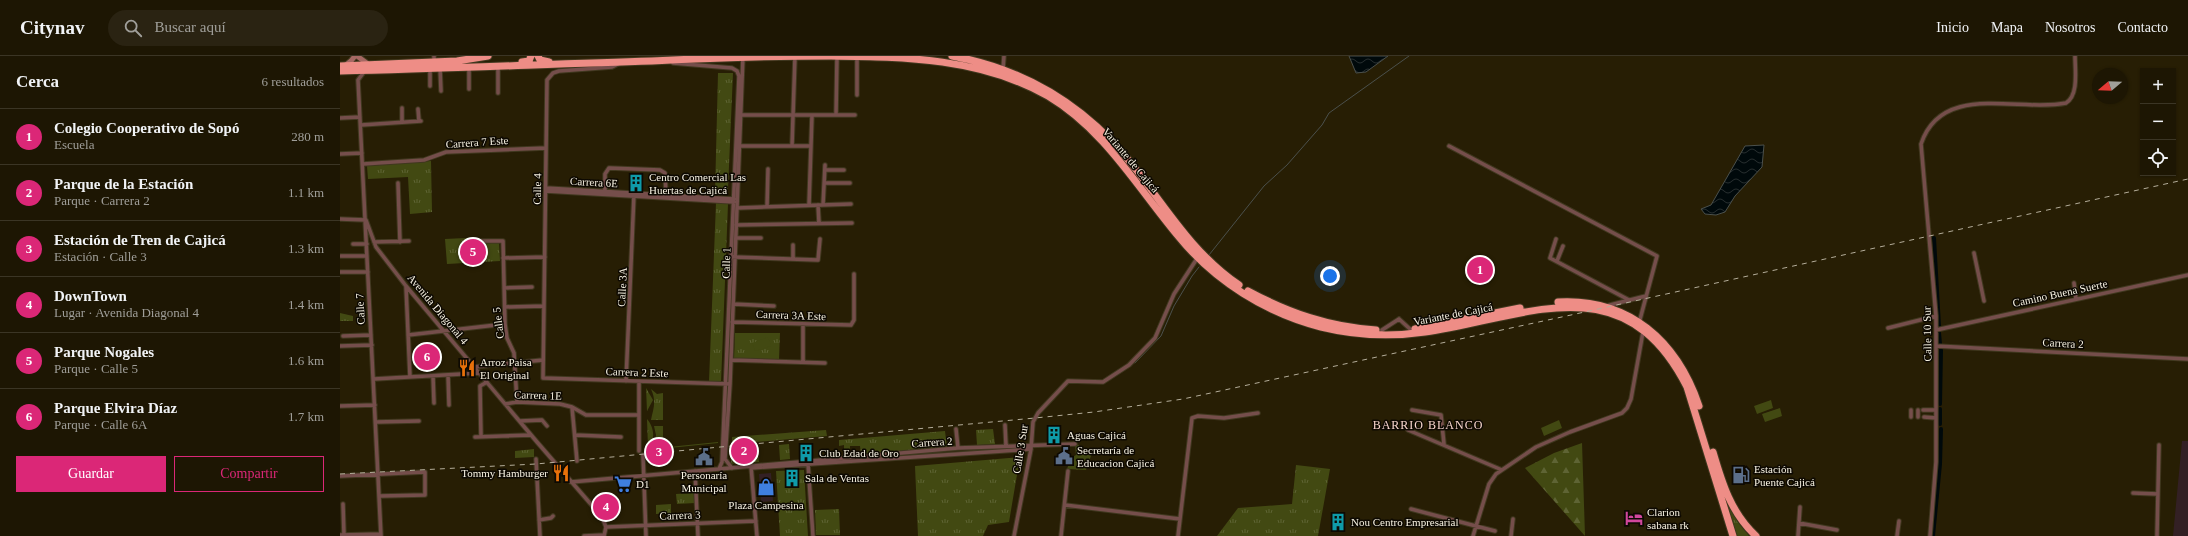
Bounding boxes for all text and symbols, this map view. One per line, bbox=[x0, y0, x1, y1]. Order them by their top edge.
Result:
search box bbox=[108, 10, 388, 46]
text: Citynav bbox=[20, 17, 84, 38]
icon: search bbox=[122, 17, 144, 39]
text: Buscar aquí bbox=[154, 19, 226, 35]
text: Inicio bbox=[1936, 20, 1969, 35]
text: Mapa bbox=[1991, 20, 2023, 35]
text: Nosotros bbox=[2045, 20, 2095, 35]
text: Contacto bbox=[2117, 20, 2168, 35]
north arrow bbox=[2092, 68, 2128, 104]
map controls bbox=[2140, 68, 2176, 176]
button: + bbox=[2140, 68, 2176, 104]
text: Cerca bbox=[16, 72, 59, 91]
text: 6 resultados bbox=[262, 74, 324, 89]
button: − bbox=[2140, 104, 2176, 140]
text: Colegio Cooperativo de Sopó bbox=[54, 120, 239, 136]
street label: Variante de Cajicá bbox=[1100, 125, 1162, 195]
text: 1 bbox=[26, 129, 32, 144]
text: 280 m bbox=[291, 129, 324, 144]
street label: Carrera 7 Este bbox=[445, 134, 509, 150]
text: Escuela bbox=[54, 137, 94, 152]
button: locate bbox=[2140, 140, 2176, 176]
place label: Centro Comercial Las Huertas de Cajicá bbox=[649, 171, 746, 196]
street label: Calle 4 bbox=[531, 173, 543, 205]
building icon: Centro Comercial Las Huertas de Cajicá bbox=[626, 173, 646, 193]
street label: Carrera 6E bbox=[570, 175, 619, 189]
text: Parque de la Estación bbox=[54, 176, 193, 192]
text: 2 bbox=[26, 185, 32, 200]
text: 1.1 km bbox=[288, 185, 324, 200]
text: Parque · Carrera 2 bbox=[54, 193, 150, 208]
text: Estación de Tren de Cajicá bbox=[54, 232, 226, 248]
pin: 5 bbox=[460, 237, 486, 267]
text: 3 bbox=[26, 241, 32, 256]
text: 1.3 km bbox=[288, 241, 324, 256]
street label: Calle 1 bbox=[719, 247, 733, 279]
text: Estación · Calle 3 bbox=[54, 249, 147, 264]
pin: 1 bbox=[1467, 255, 1493, 285]
your location bbox=[1320, 266, 1340, 286]
street label: Calle 3A bbox=[615, 267, 629, 307]
street label: Avenida Diagonal 4 bbox=[405, 272, 471, 347]
street label: Camino Buena Suerte bbox=[2012, 277, 2109, 309]
text: DownTown bbox=[54, 288, 127, 304]
street label: Calle 7 bbox=[353, 292, 367, 325]
text: 4 bbox=[26, 297, 32, 312]
text: 1.4 km bbox=[288, 297, 324, 312]
street label: Variante de Cajicá bbox=[1412, 300, 1494, 328]
text: Lugar · Avenida Diagonal 4 bbox=[54, 305, 199, 320]
street label: Calle 5 bbox=[490, 306, 506, 339]
street label: Calle 10 Sur bbox=[1921, 306, 1933, 362]
street label: Carrera 3A Este bbox=[756, 308, 826, 322]
street label: Carrera 2 bbox=[2042, 336, 2084, 350]
pin: 6 bbox=[414, 342, 440, 372]
text: Parque Nogales bbox=[54, 344, 154, 360]
text: 5 bbox=[26, 353, 32, 368]
text: 1.6 km bbox=[288, 353, 324, 368]
place label: Arroz Paisa El Original bbox=[480, 356, 532, 381]
restaurant icon: Arroz Paisa El Original bbox=[457, 358, 477, 378]
text: Parque · Calle 5 bbox=[54, 361, 138, 376]
street label: Carrera 2 Este bbox=[605, 365, 669, 379]
street label: Carrera 1E bbox=[514, 388, 562, 402]
text: Parque Elvira Díaz bbox=[54, 400, 177, 416]
text: 6 bbox=[26, 409, 32, 424]
text: 1.7 km bbox=[288, 409, 324, 424]
text: Parque · Calle 6A bbox=[54, 417, 148, 432]
district label: BARRIO BLANCO bbox=[1373, 418, 1483, 432]
street label: Calle 3 Sur bbox=[1010, 423, 1030, 474]
building icon: Aguas Cajicá bbox=[1044, 425, 1064, 445]
place label: Aguas Cajicá bbox=[1067, 429, 1126, 441]
street label: Carrera 2 bbox=[911, 435, 953, 449]
pin: 2 bbox=[731, 436, 757, 466]
pin: 3 bbox=[646, 437, 672, 467]
building icon: Club Edad de Oro bbox=[796, 443, 816, 463]
place label: Secretaría de Educacion Cajicá bbox=[1077, 444, 1154, 469]
public building icon: Secretaría de Educacion Cajicá bbox=[1054, 446, 1074, 466]
public building icon: Personaría Municipal bbox=[694, 447, 714, 467]
place label: Club Edad de Oro bbox=[819, 447, 899, 459]
button: Guardar bbox=[16, 456, 166, 492]
button: Compartir bbox=[174, 456, 324, 492]
restaurant icon: Tommy Hamburger bbox=[551, 463, 571, 483]
place label: Estación Puente Cajicá bbox=[1754, 463, 1815, 488]
fuel station icon: Estación Puente Cajicá bbox=[1731, 465, 1751, 485]
place label: Tommy Hamburger bbox=[461, 467, 548, 479]
building icon: Sala de Ventas bbox=[782, 468, 802, 488]
place label: Personaría Municipal bbox=[681, 469, 727, 494]
place label: Sala de Ventas bbox=[805, 472, 869, 484]
supermarket icon: D1 bbox=[613, 474, 633, 494]
shop icon: Plaza Campesina bbox=[756, 477, 776, 497]
place label: D1 bbox=[636, 478, 649, 490]
pin: 4 bbox=[593, 492, 619, 522]
place label: Plaza Campesina bbox=[728, 499, 804, 511]
place label: Clarion sabana rk bbox=[1647, 506, 1689, 531]
street label: Carrera 3 bbox=[659, 508, 701, 522]
hotel icon: Clarion sabana rk bbox=[1624, 508, 1644, 528]
building icon: Nou Centro Empresarial bbox=[1328, 512, 1348, 532]
place label: Nou Centro Empresarial bbox=[1351, 516, 1459, 528]

